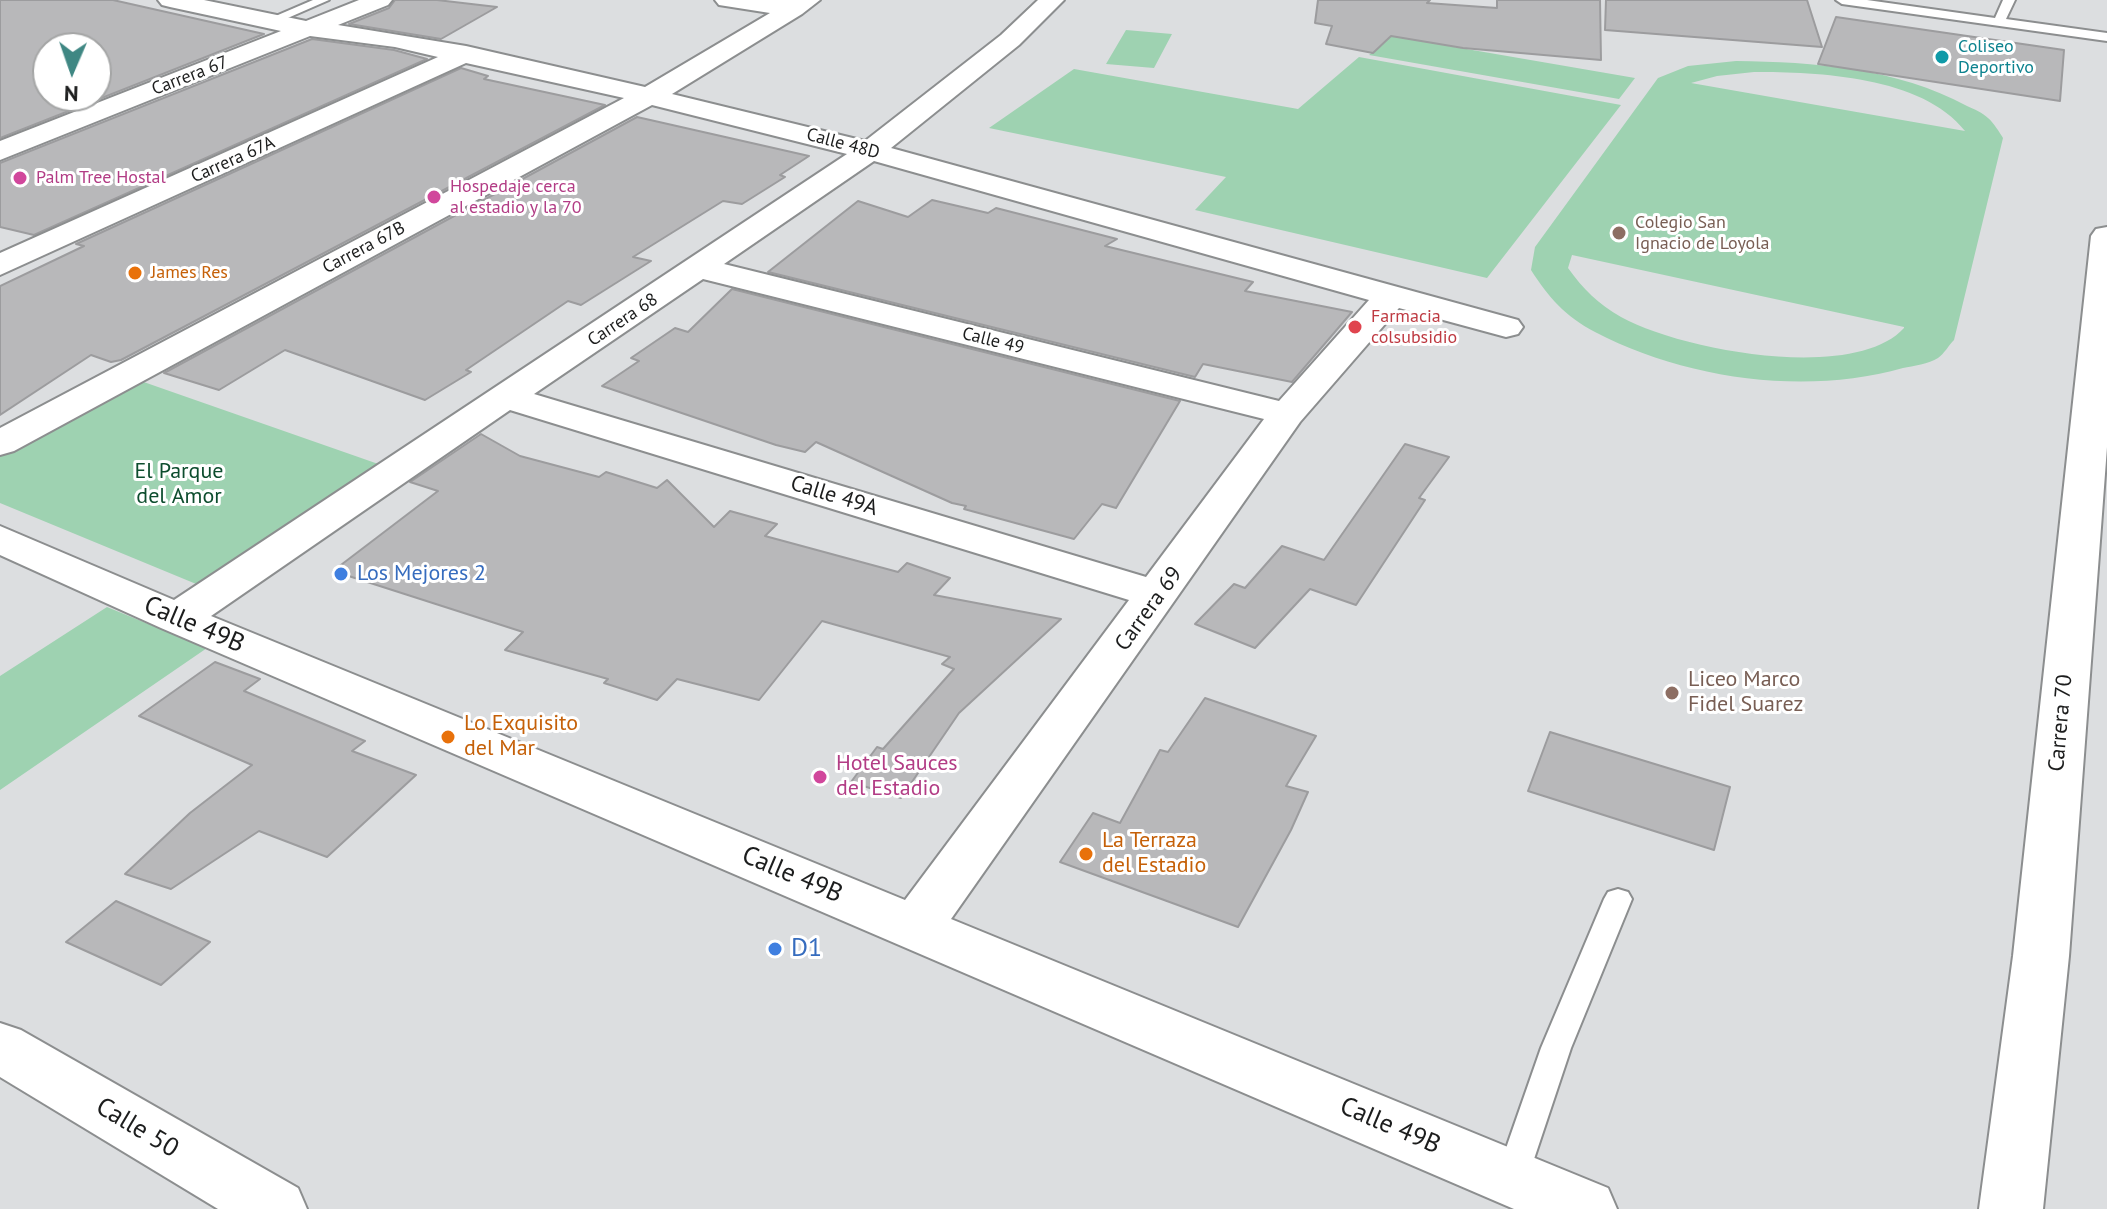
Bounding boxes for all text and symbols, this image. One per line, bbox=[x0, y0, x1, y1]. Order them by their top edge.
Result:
north arrow bbox=[32, 32, 112, 112]
place label: Coliseo Deportivo bbox=[1958, 36, 2034, 78]
marker: Coliseo Deportivo bbox=[1933, 48, 1951, 66]
street label: Carrera 67 bbox=[149, 52, 231, 100]
text: N bbox=[64, 80, 79, 108]
street label: Calle 48D bbox=[804, 124, 882, 164]
street label: Carrera 67A bbox=[188, 132, 278, 188]
place label: Palm Tree Hostal bbox=[36, 167, 166, 189]
marker: Palm Tree Hostal bbox=[11, 169, 29, 187]
place label: Hospedaje cerca al estadio y la 70 bbox=[450, 176, 582, 218]
marker: Hospedaje cerca al estadio y la 70 bbox=[425, 188, 443, 206]
place label: Colegio San Ignacio de Loyola bbox=[1635, 212, 1769, 254]
street label: Carrera 67B bbox=[319, 217, 409, 279]
marker: Colegio San Ignacio de Loyola bbox=[1610, 224, 1628, 242]
place label: James Res bbox=[151, 262, 228, 284]
marker: James Res bbox=[126, 264, 144, 282]
street label: Carrera 68 bbox=[584, 289, 662, 351]
place label: Farmacia colsubsidio bbox=[1371, 306, 1457, 348]
marker: Farmacia colsubsidio bbox=[1346, 318, 1364, 336]
street label: Calle 49 bbox=[960, 323, 1026, 359]
park label: El Parque del Amor bbox=[135, 459, 223, 510]
street label: Calle 49A bbox=[787, 470, 881, 522]
place label: Los Mejores 2 bbox=[357, 561, 486, 587]
street label: Carrera 69 bbox=[1110, 562, 1188, 656]
marker: Los Mejores 2 bbox=[332, 565, 350, 583]
street label: Calle 49B bbox=[139, 590, 249, 660]
place label: Liceo Marco Fidel Suarez bbox=[1688, 667, 1803, 718]
street label: Carrera 70 bbox=[2044, 673, 2078, 773]
marker: Liceo Marco Fidel Suarez bbox=[1663, 684, 1681, 702]
place label: Lo Exquisito del Mar bbox=[464, 711, 578, 762]
marker: Lo Exquisito del Mar bbox=[439, 728, 457, 746]
place label: Hotel Sauces del Estadio bbox=[836, 751, 958, 802]
marker: Hotel Sauces del Estadio bbox=[811, 768, 829, 786]
place label: La Terraza del Estadio bbox=[1102, 828, 1206, 880]
street label: Calle 49B bbox=[737, 840, 847, 910]
marker: La Terraza del Estadio bbox=[1077, 845, 1095, 863]
place label: D1 bbox=[791, 933, 822, 965]
marker: D1 bbox=[766, 940, 784, 958]
street label: Calle 50 bbox=[90, 1091, 184, 1165]
street label: Calle 49B bbox=[1335, 1091, 1445, 1161]

